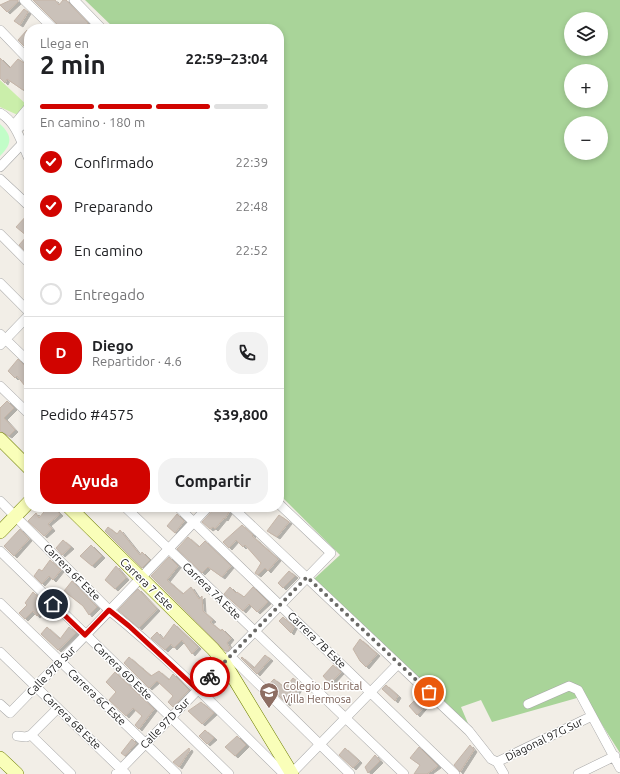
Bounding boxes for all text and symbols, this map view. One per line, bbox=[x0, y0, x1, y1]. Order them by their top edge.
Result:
map controls bbox=[564, 12, 608, 160]
button: layers bbox=[564, 12, 608, 56]
text: Llega en bbox=[40, 36, 89, 50]
text: 2 min bbox=[40, 50, 106, 79]
text: 22:59–23:04 bbox=[185, 50, 268, 67]
button: + bbox=[564, 64, 608, 108]
text: En camino · 180 m bbox=[40, 115, 145, 129]
button: − bbox=[564, 116, 608, 160]
icon: check bbox=[40, 151, 62, 173]
text: Confirmado bbox=[74, 154, 154, 171]
text: 22:39 bbox=[235, 155, 268, 169]
icon: check bbox=[40, 195, 62, 217]
text: Preparando bbox=[74, 198, 153, 215]
text: 22:48 bbox=[235, 199, 268, 213]
icon: check bbox=[40, 239, 62, 261]
text: En camino bbox=[74, 242, 143, 259]
text: 22:52 bbox=[235, 243, 268, 257]
text: Entregado bbox=[74, 286, 145, 303]
button: phone bbox=[226, 332, 268, 374]
text: Diego bbox=[92, 337, 134, 354]
text: D bbox=[56, 344, 66, 361]
text: Repartidor · 4.6 bbox=[92, 354, 182, 368]
text: Pedido #4575 bbox=[40, 406, 134, 423]
text: $39,800 bbox=[214, 406, 268, 423]
button: Ayuda bbox=[40, 458, 150, 504]
button: Compartir bbox=[158, 458, 268, 504]
street label: Carrera 6F Este bbox=[41, 541, 103, 603]
street label: Carrera 7 Este bbox=[118, 556, 176, 612]
street label: Carrera 7A Este bbox=[180, 560, 244, 622]
pin bbox=[36, 587, 70, 621]
icon: home bbox=[42, 593, 64, 615]
street label: Carrera 7B Este bbox=[285, 609, 349, 671]
street label: Carrera 6D Este bbox=[91, 640, 155, 702]
street label: Calle 97B Sur bbox=[24, 643, 78, 699]
courier bbox=[190, 657, 230, 697]
street label: Carrera 6C Este bbox=[66, 666, 128, 728]
icon: bike bbox=[199, 666, 221, 688]
pin bbox=[412, 675, 446, 709]
place label: Colegio Distrital Villa Hermosa bbox=[283, 680, 362, 705]
school or university icon: Colegio Distrital Villa Hermosa bbox=[258, 681, 280, 709]
icon: bag bbox=[418, 681, 440, 703]
street label: Carrera 6B Este bbox=[40, 690, 104, 752]
street label: Calle 97D Sur bbox=[138, 695, 193, 751]
street label: Diagonal 97G Sur bbox=[503, 715, 585, 763]

